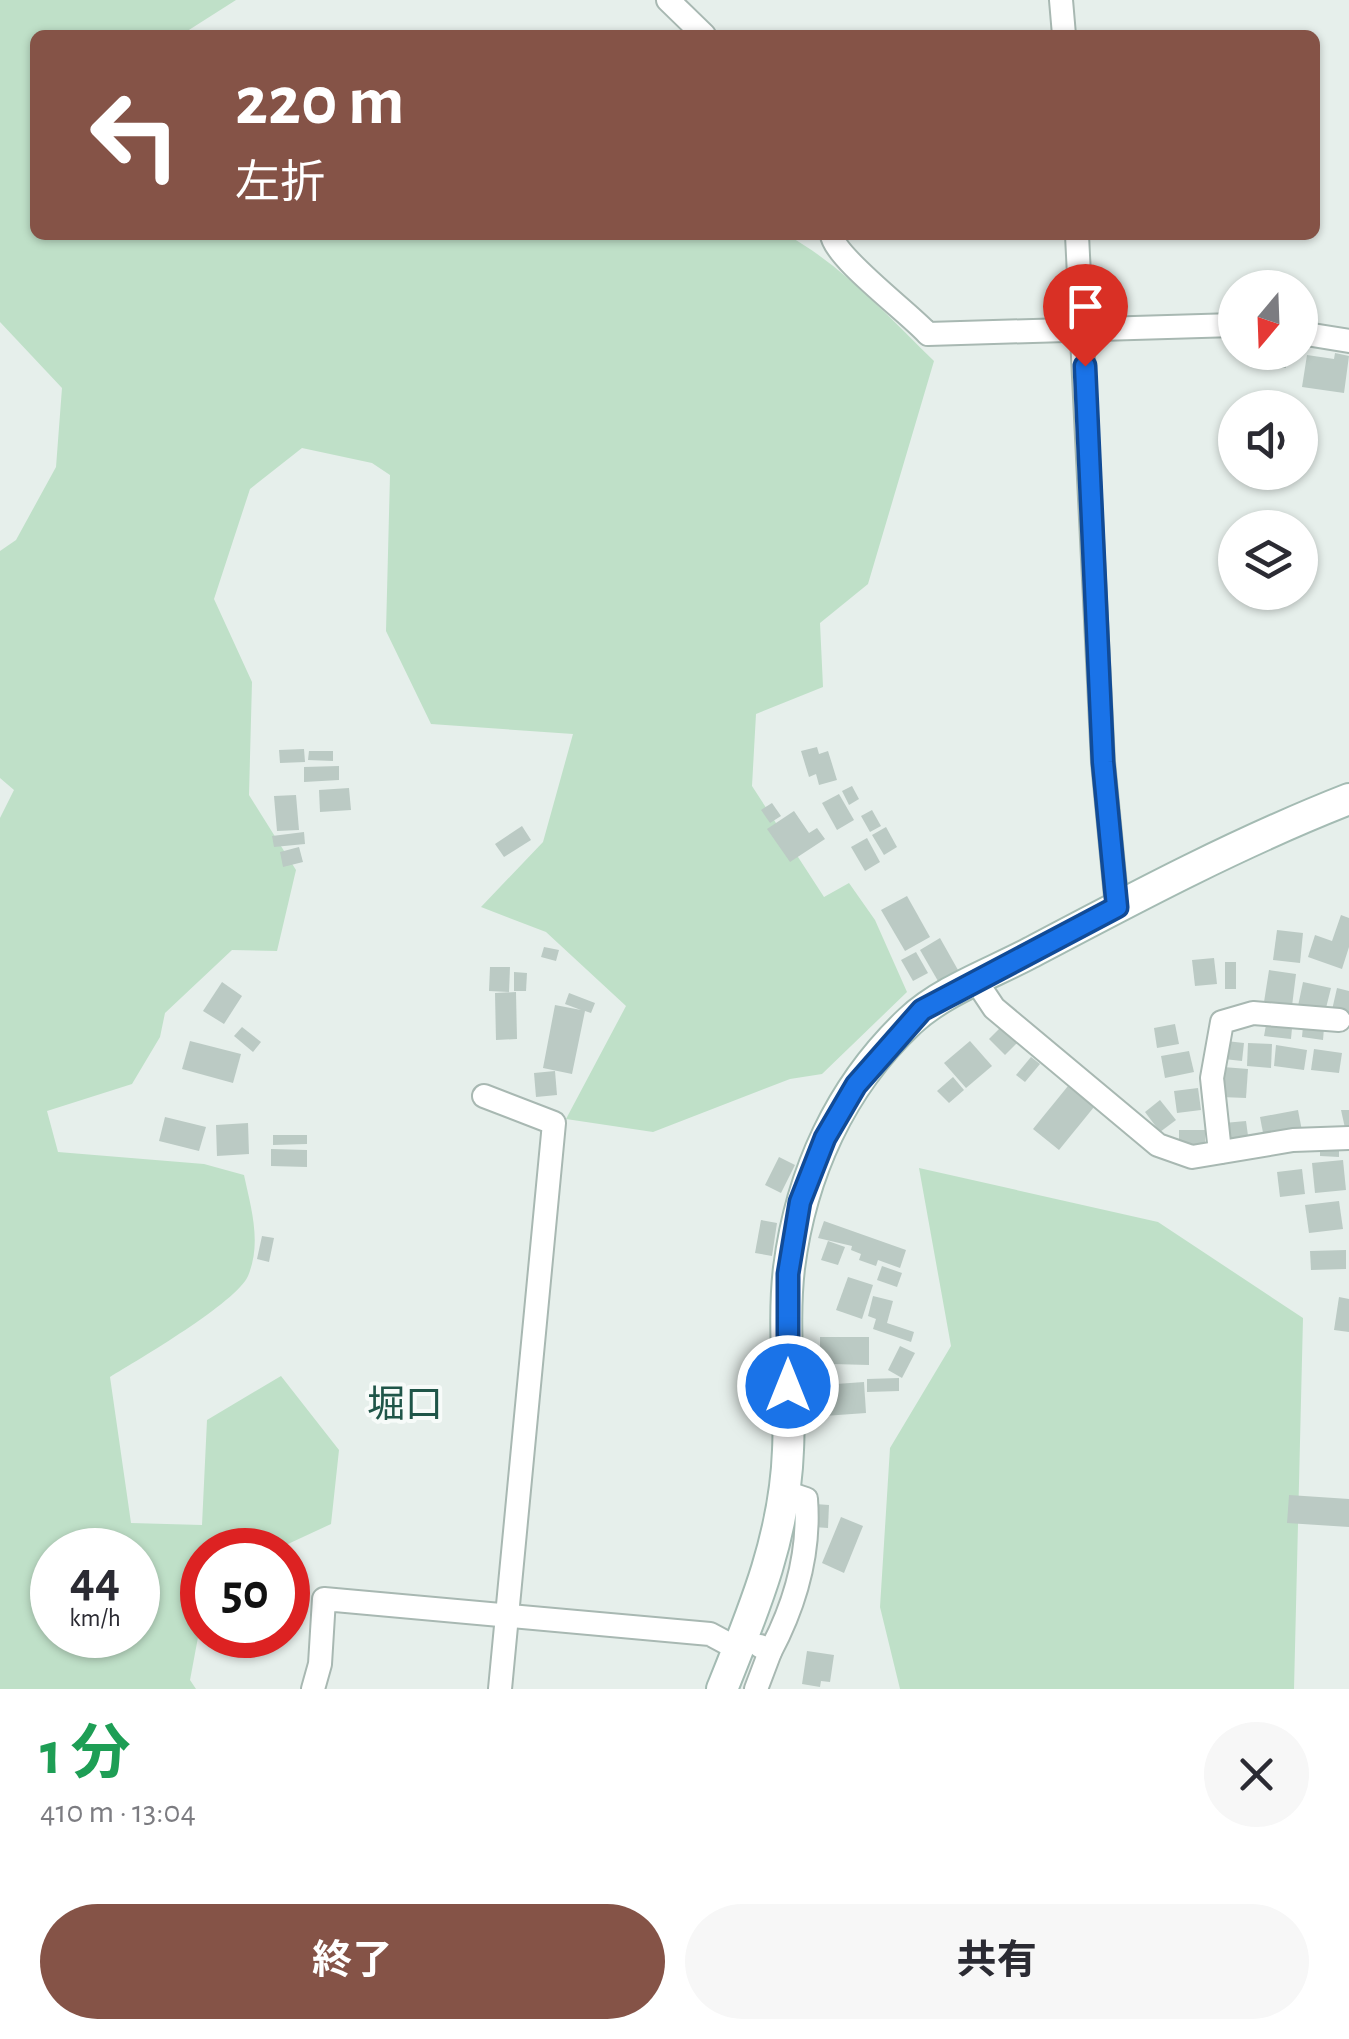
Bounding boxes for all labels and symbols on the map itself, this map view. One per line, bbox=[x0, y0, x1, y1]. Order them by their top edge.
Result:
pin bbox=[1043, 264, 1128, 367]
north arrow bbox=[1218, 270, 1318, 370]
position arrow bbox=[736, 1334, 840, 1438]
district label: 堀口 bbox=[367, 1385, 443, 1425]
speed limit sign: 50 bbox=[180, 1528, 310, 1658]

